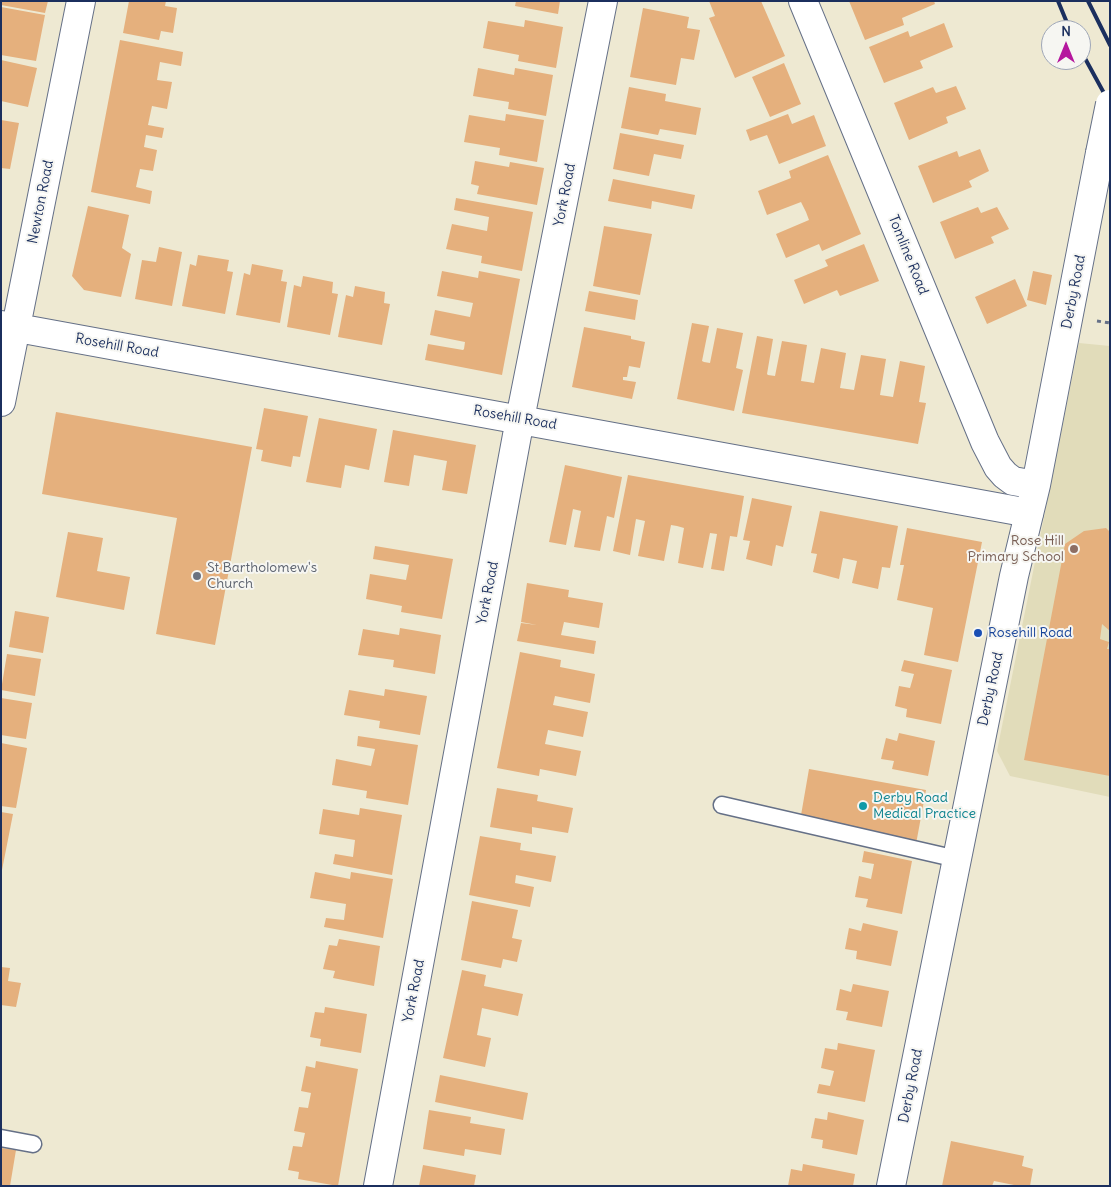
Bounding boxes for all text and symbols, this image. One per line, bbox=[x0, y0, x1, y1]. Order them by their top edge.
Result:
north arrow bbox=[1041, 20, 1091, 70]
text: N bbox=[1061, 22, 1071, 40]
street label: Newton Road bbox=[25, 159, 57, 245]
street label: York Road bbox=[551, 162, 579, 228]
street label: Tomline Road bbox=[884, 213, 932, 297]
street label: Derby Road bbox=[1059, 254, 1089, 330]
street label: Rosehill Road bbox=[74, 330, 160, 362]
street label: Rosehill Road bbox=[472, 402, 558, 434]
place label: Rose Hill Primary School bbox=[968, 533, 1064, 566]
marker: Rose Hill Primary School bbox=[1068, 543, 1080, 555]
place label: St Bartholomew's Church bbox=[207, 560, 317, 592]
street label: York Road bbox=[474, 560, 502, 626]
marker: St Bartholomew's Church bbox=[191, 570, 203, 582]
place label: Rosehill Road bbox=[988, 625, 1072, 641]
marker: Rosehill Road bbox=[972, 627, 984, 639]
street label: Derby Road bbox=[975, 651, 1007, 727]
place label: Derby Road Medical Practice bbox=[873, 790, 976, 822]
marker: Derby Road Medical Practice bbox=[857, 800, 869, 812]
street label: York Road bbox=[400, 958, 428, 1024]
street label: Derby Road bbox=[896, 1048, 926, 1124]

